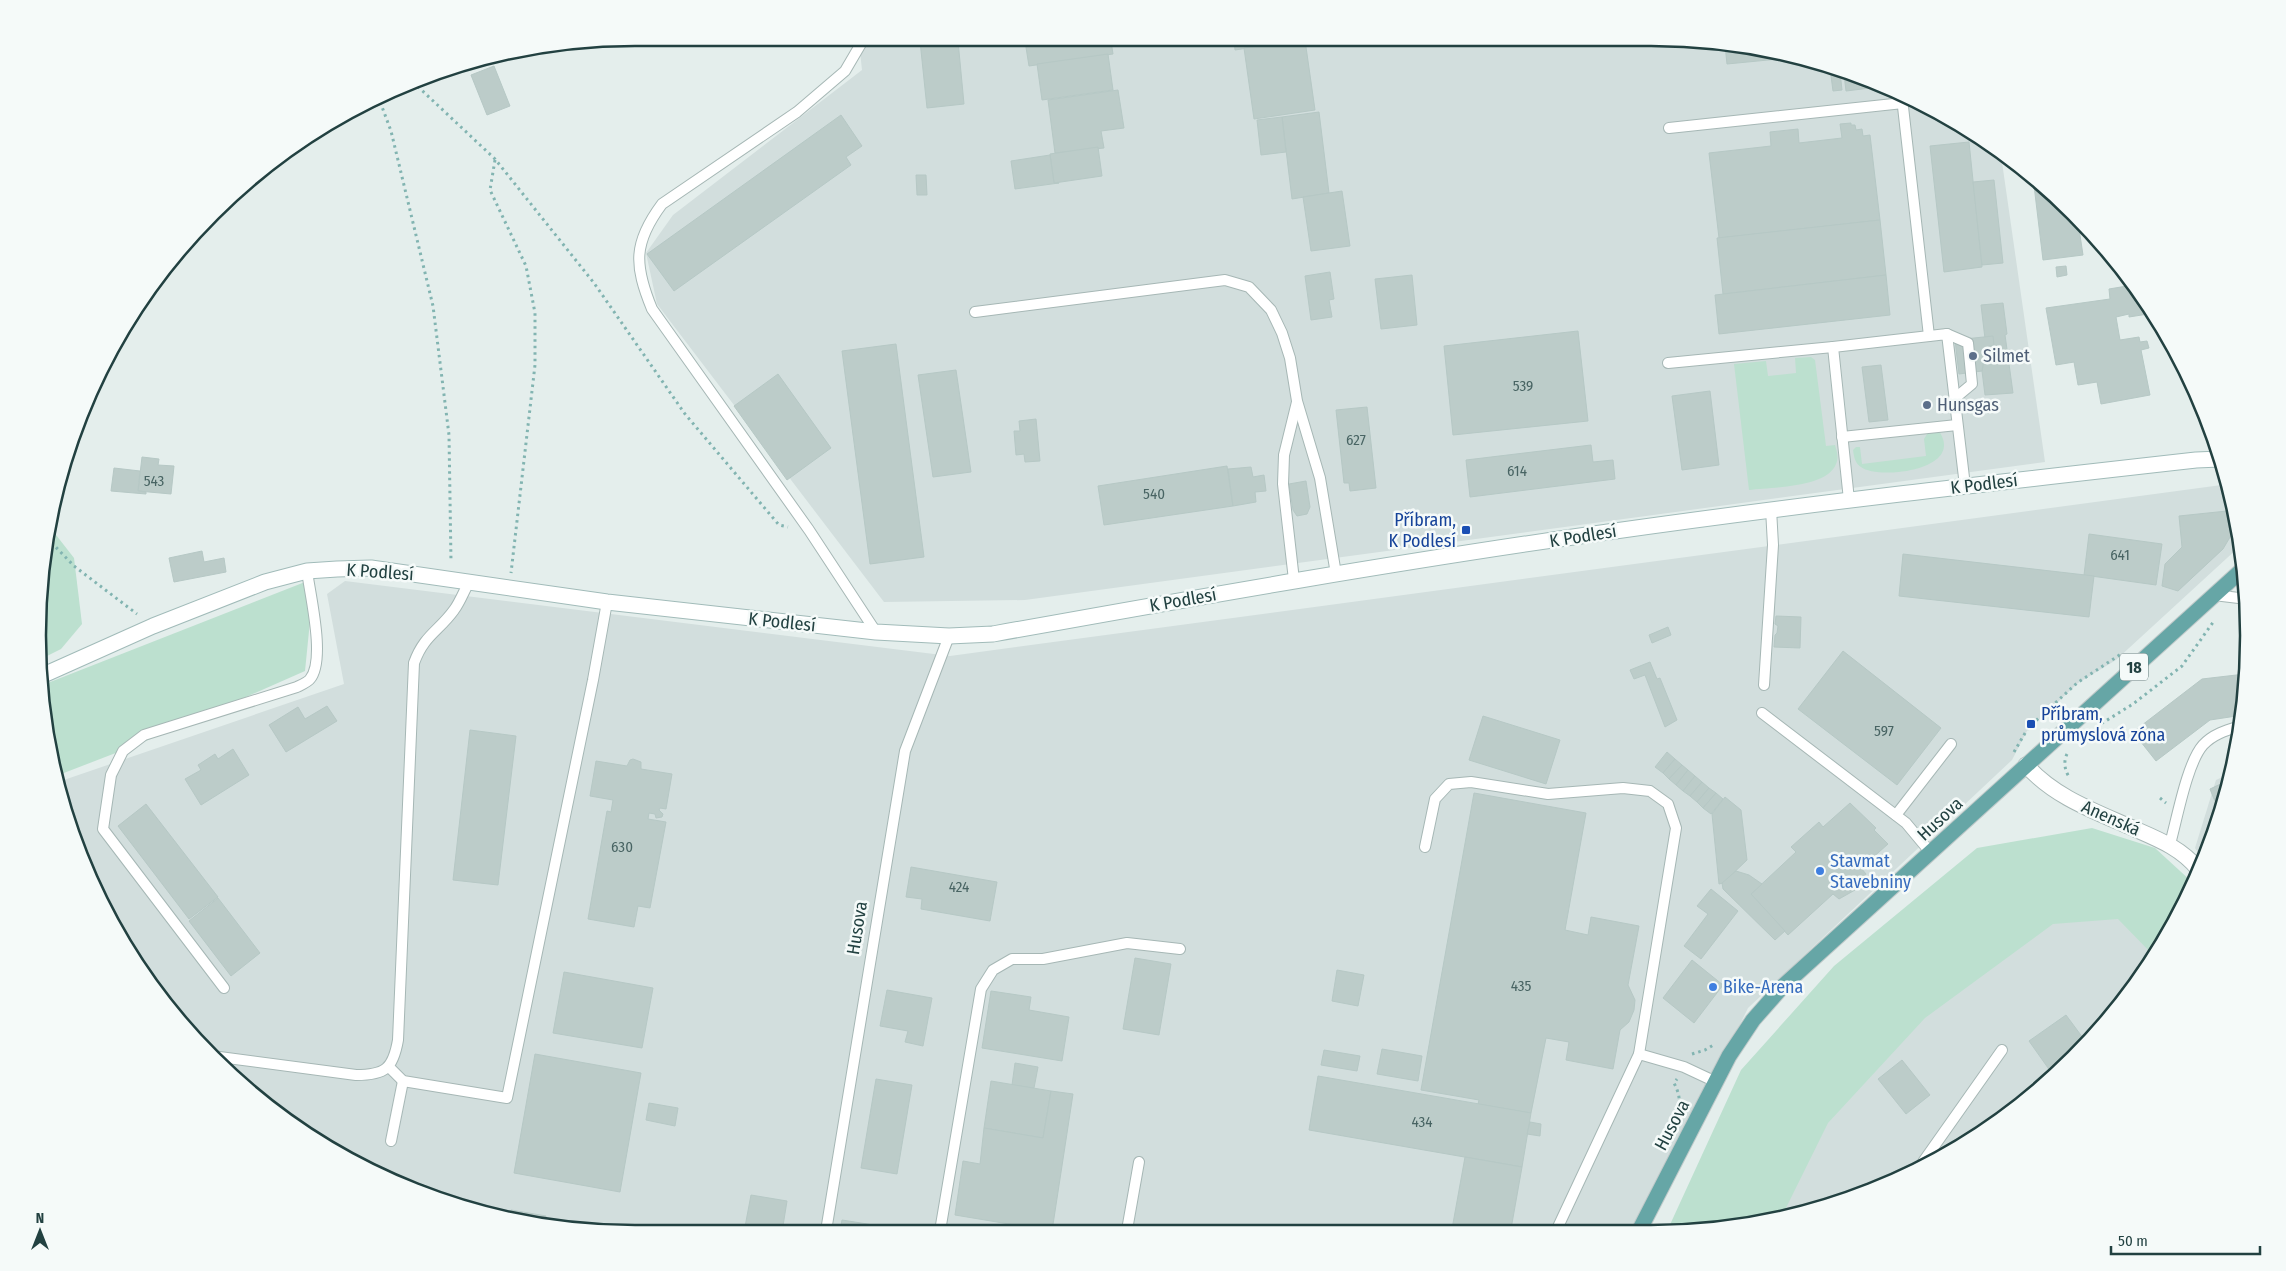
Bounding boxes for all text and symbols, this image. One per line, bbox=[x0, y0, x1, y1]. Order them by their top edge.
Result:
place label: Silmet bbox=[1983, 345, 2030, 367]
marker: Silmet bbox=[1967, 350, 1979, 362]
house number: 539 bbox=[1513, 377, 1533, 395]
place label: Hunsgas bbox=[1937, 394, 1999, 416]
marker: Hunsgas bbox=[1921, 399, 1933, 411]
house number: 627 bbox=[1346, 431, 1366, 449]
house number: 614 bbox=[1507, 462, 1527, 480]
street label: K Podlesí bbox=[1949, 469, 2019, 499]
house number: 543 bbox=[144, 472, 165, 490]
house number: 540 bbox=[1143, 485, 1165, 503]
place label: Příbram, K Podlesí bbox=[1388, 509, 1456, 552]
street label: K Podlesí bbox=[1548, 520, 1619, 552]
marker: Příbram, K Podlesí bbox=[1460, 524, 1472, 536]
house number: 641 bbox=[2110, 546, 2130, 564]
street label: K Podlesí bbox=[346, 559, 415, 585]
street label: K Podlesí bbox=[1148, 583, 1219, 617]
street label: K Podlesí bbox=[747, 608, 817, 637]
road number: 18 bbox=[2120, 654, 2148, 680]
place label: Příbram, průmyslová zóna bbox=[2041, 703, 2165, 746]
marker: Příbram, průmyslová zóna bbox=[2025, 718, 2037, 730]
house number: 597 bbox=[1874, 722, 1894, 740]
street label: Husova bbox=[1913, 792, 1967, 845]
street label: Anenská bbox=[2078, 795, 2144, 841]
house number: 630 bbox=[611, 838, 633, 856]
place label: Stavmat Stavebniny bbox=[1830, 850, 1911, 893]
marker: Stavmat Stavebniny bbox=[1814, 865, 1826, 877]
house number: 424 bbox=[949, 878, 969, 896]
street label: Husova bbox=[842, 899, 872, 956]
place label: Bike-Arena bbox=[1723, 976, 1804, 998]
house number: 435 bbox=[1511, 977, 1531, 995]
marker: Bike-Arena bbox=[1707, 981, 1719, 993]
street label: Husova bbox=[1650, 1096, 1694, 1154]
house number: 434 bbox=[1411, 1113, 1433, 1131]
north arrow bbox=[15, 1206, 65, 1256]
text: N bbox=[36, 1210, 44, 1227]
scale bar bbox=[2111, 1224, 2260, 1256]
text: 50 m bbox=[2118, 1232, 2148, 1250]

